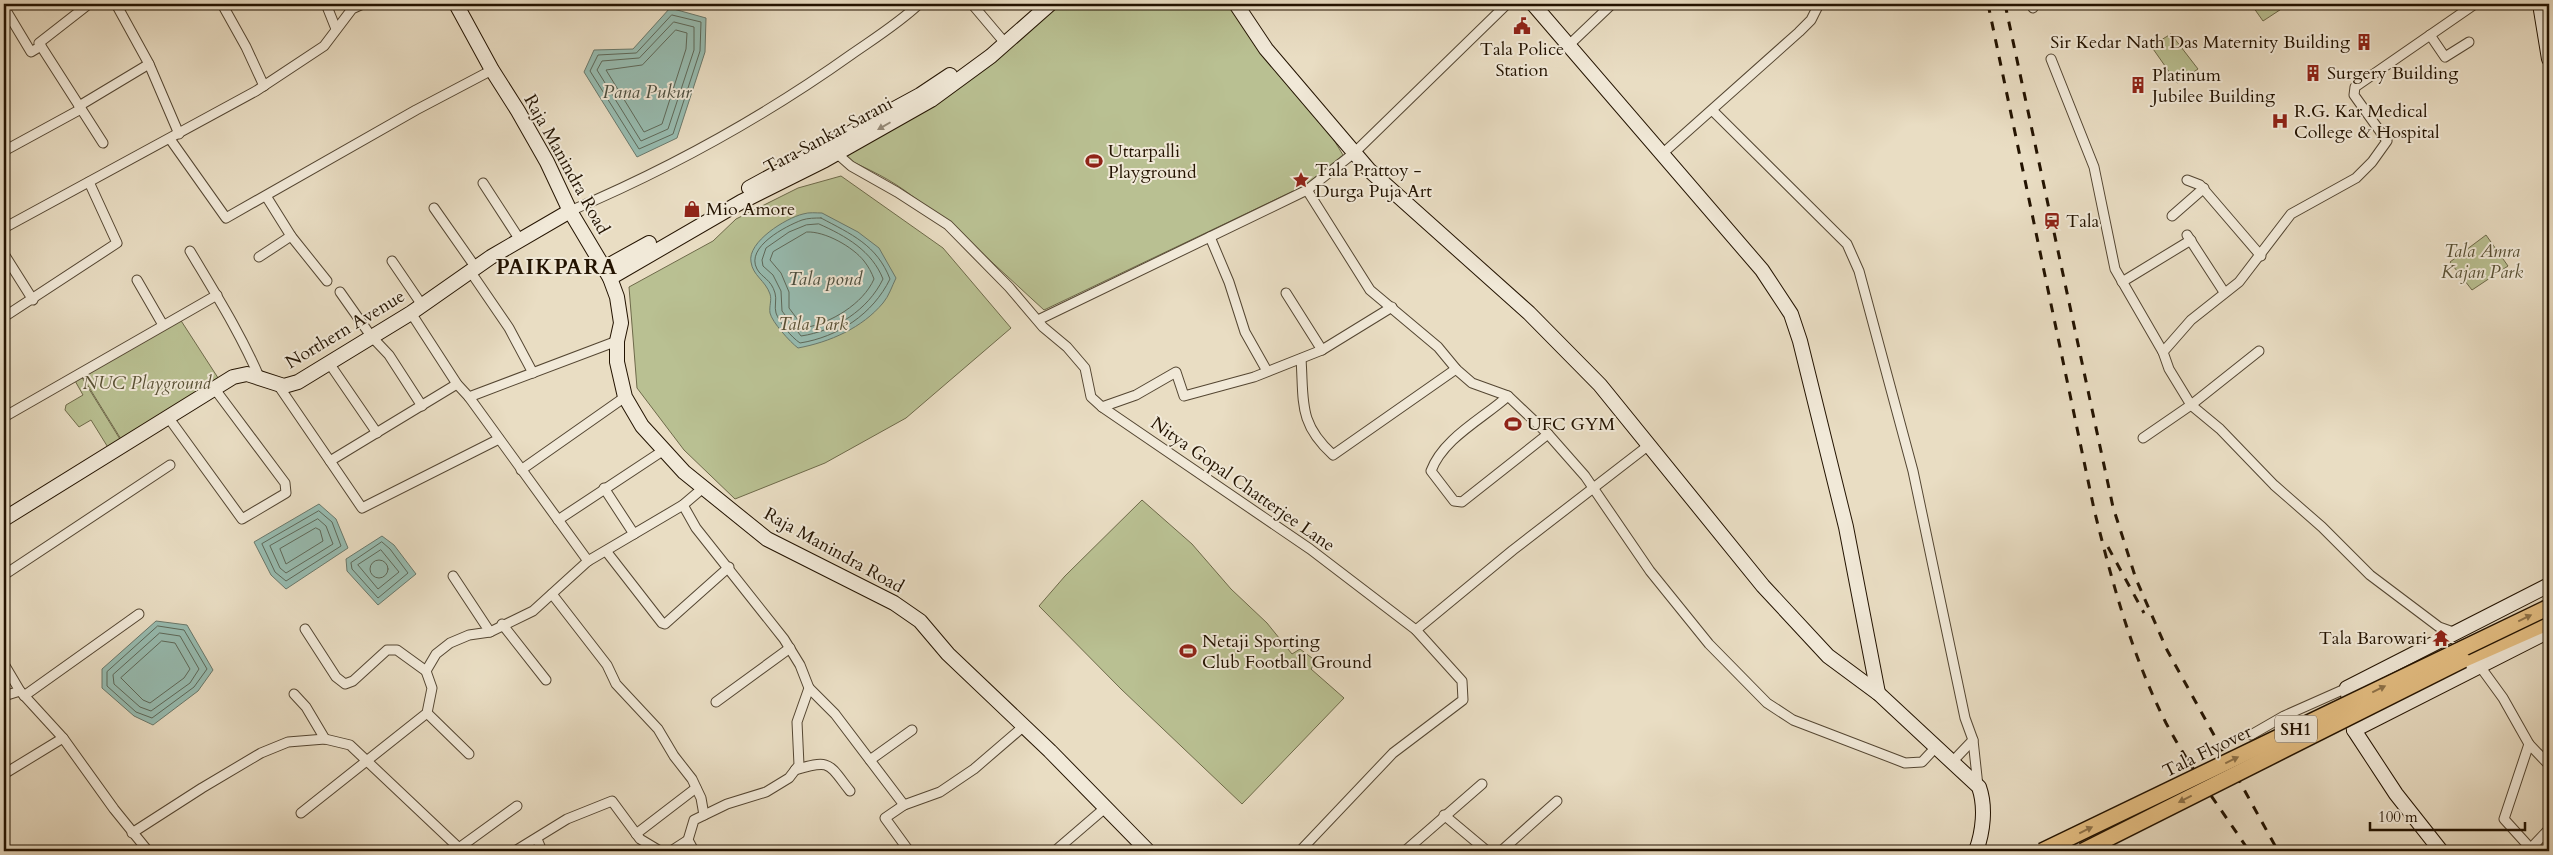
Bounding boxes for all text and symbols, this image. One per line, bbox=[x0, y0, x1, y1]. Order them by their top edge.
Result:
public building icon: Tala Police Station bbox=[1512, 16, 1532, 36]
place label: Sir Kedar Nath Das Maternity Building bbox=[2050, 30, 2351, 55]
building icon: Sir Kedar Nath Das Maternity Building bbox=[2354, 32, 2374, 52]
place label: Tala Police Station bbox=[1480, 37, 1564, 83]
place label: Surgery Building bbox=[2327, 61, 2459, 86]
place label: Platinum Jubilee Building bbox=[2149, 63, 2276, 109]
building icon: Surgery Building bbox=[2303, 63, 2323, 83]
building icon: Platinum Jubilee Building bbox=[2128, 75, 2148, 95]
water label: Pana Pukur bbox=[602, 79, 692, 105]
street label: Raja Manindra Road bbox=[518, 90, 616, 239]
street label: Tara Sankar Sarani bbox=[759, 91, 897, 180]
place label: R.G. Kar Medical College & Hospital bbox=[2294, 99, 2440, 145]
hospital icon: R.G. Kar Medical College & Hospital bbox=[2270, 111, 2290, 131]
one-way arrow bbox=[877, 122, 892, 130]
place label: Uttarpalli Playground bbox=[1108, 139, 1197, 185]
sports icon: Uttarpalli Playground bbox=[1084, 151, 1104, 171]
place label: Tala Prattoy - Durga Puja Art bbox=[1315, 158, 1432, 204]
place icon: Tala Prattoy - Durga Puja Art bbox=[1291, 170, 1311, 190]
place label: Mio Amore bbox=[706, 197, 795, 222]
shop icon: Mio Amore bbox=[682, 199, 702, 219]
place label: Tala bbox=[2066, 209, 2100, 234]
station icon: Tala bbox=[2042, 211, 2062, 231]
park label: Tala Amra Kajan Park bbox=[2441, 239, 2523, 285]
district label: PAIKPARA bbox=[496, 252, 618, 282]
water label: Tala pond bbox=[788, 266, 863, 292]
street label: Northern Avenue bbox=[281, 284, 410, 375]
park label: Tala Park bbox=[778, 312, 848, 337]
park label: NUC Playground bbox=[83, 371, 213, 396]
street label: Nitya Gopal Chatterjee Lane bbox=[1146, 411, 1340, 558]
place label: UFC GYM bbox=[1527, 412, 1615, 437]
sports icon: UFC GYM bbox=[1503, 414, 1523, 434]
street label: Raja Manindra Road bbox=[759, 502, 909, 600]
one-way arrow bbox=[2518, 614, 2532, 622]
place label: Tala Barowari bbox=[2319, 626, 2427, 651]
temple icon: Tala Barowari bbox=[2431, 628, 2451, 648]
place label: Netaji Sporting Club Football Ground bbox=[1202, 629, 1372, 675]
sports icon: Netaji Sporting Club Football Ground bbox=[1178, 641, 1198, 661]
one-way arrow bbox=[2372, 685, 2386, 693]
road number: SH1 bbox=[2275, 716, 2317, 742]
street label: Tala Flyover bbox=[2159, 719, 2256, 784]
one-way arrow bbox=[2225, 755, 2240, 764]
one-way arrow bbox=[2178, 795, 2193, 803]
scale bar bbox=[2370, 800, 2526, 832]
text: 100 m bbox=[2378, 807, 2418, 827]
one-way arrow bbox=[2079, 826, 2093, 834]

